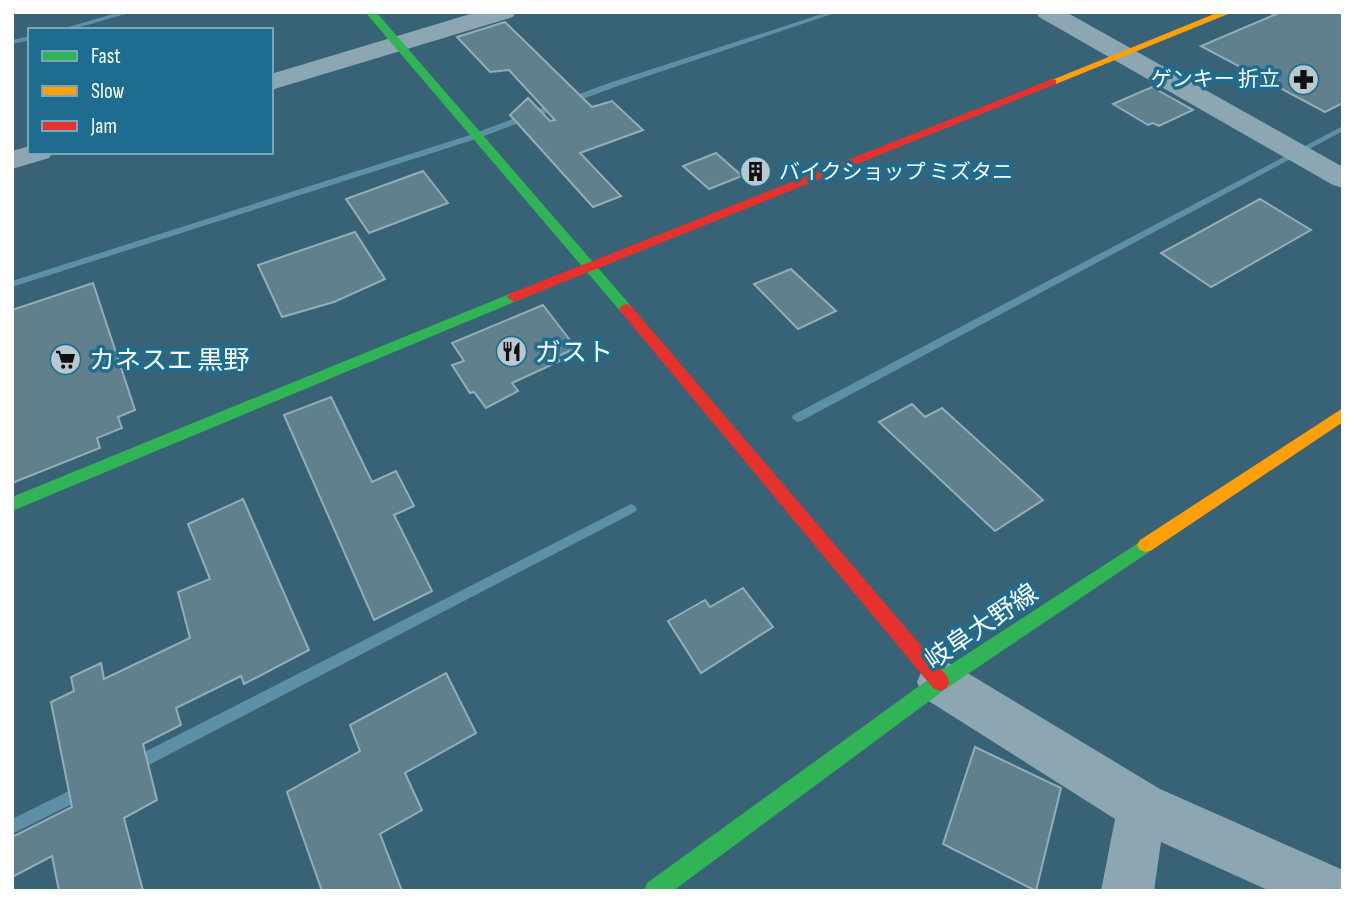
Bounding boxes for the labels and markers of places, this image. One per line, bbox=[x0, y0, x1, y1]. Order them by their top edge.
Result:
pharmacy icon: ゲンキー 折立 bbox=[1286, 62, 1320, 96]
place label: ゲンキー 折立 bbox=[1151, 67, 1280, 92]
building icon: バイクショップ ミズタニ bbox=[739, 155, 773, 189]
place label: バイクショップ ミズタニ bbox=[779, 160, 1013, 185]
restaurant icon: ガスト bbox=[495, 335, 529, 369]
place label: ガスト bbox=[535, 338, 613, 369]
supermarket icon: カネスエ 黒野 bbox=[49, 343, 83, 377]
place label: カネスエ 黒野 bbox=[89, 346, 249, 377]

